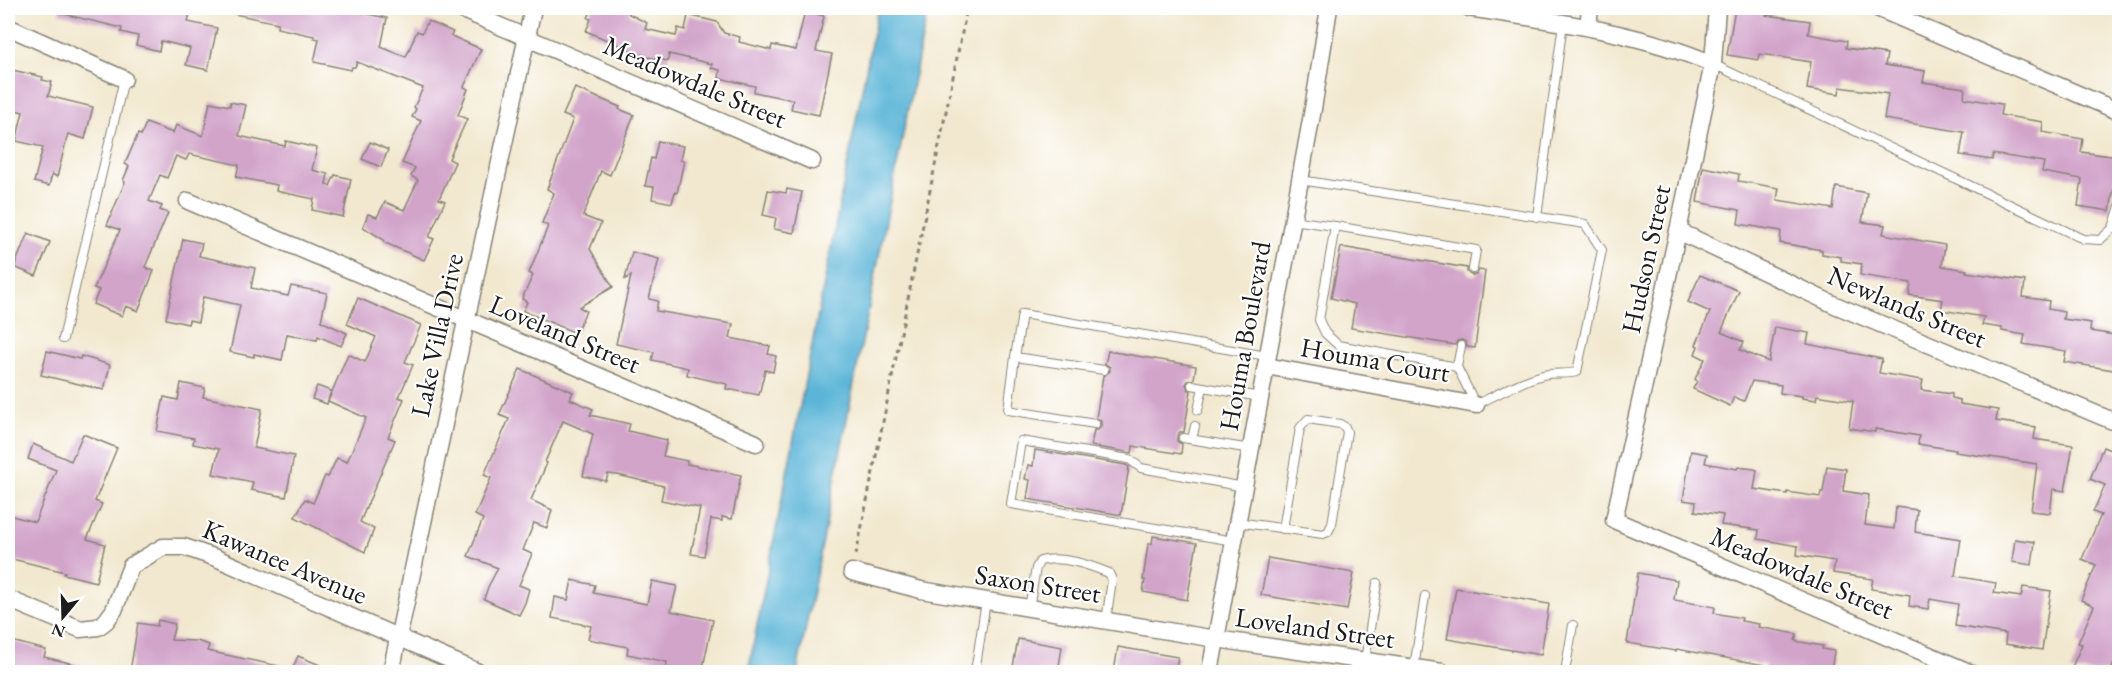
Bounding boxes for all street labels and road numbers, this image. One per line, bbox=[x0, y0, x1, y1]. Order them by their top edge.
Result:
street label: Meadowdale Street bbox=[598, 27, 793, 136]
street label: Hudson Street bbox=[1613, 181, 1678, 336]
street label: Houma Boulevard bbox=[1211, 238, 1278, 433]
street label: Lake Villa Drive bbox=[402, 250, 471, 420]
street label: Newlands Street bbox=[1823, 257, 1992, 356]
street label: Loveland Street bbox=[485, 286, 646, 381]
street label: Houma Court bbox=[1298, 329, 1453, 390]
street label: Kawanee Avenue bbox=[198, 511, 373, 612]
street label: Meadowdale Street bbox=[1705, 518, 1900, 627]
street label: Saxon Street bbox=[973, 556, 1104, 611]
street label: Loveland Street bbox=[1233, 599, 1397, 656]

